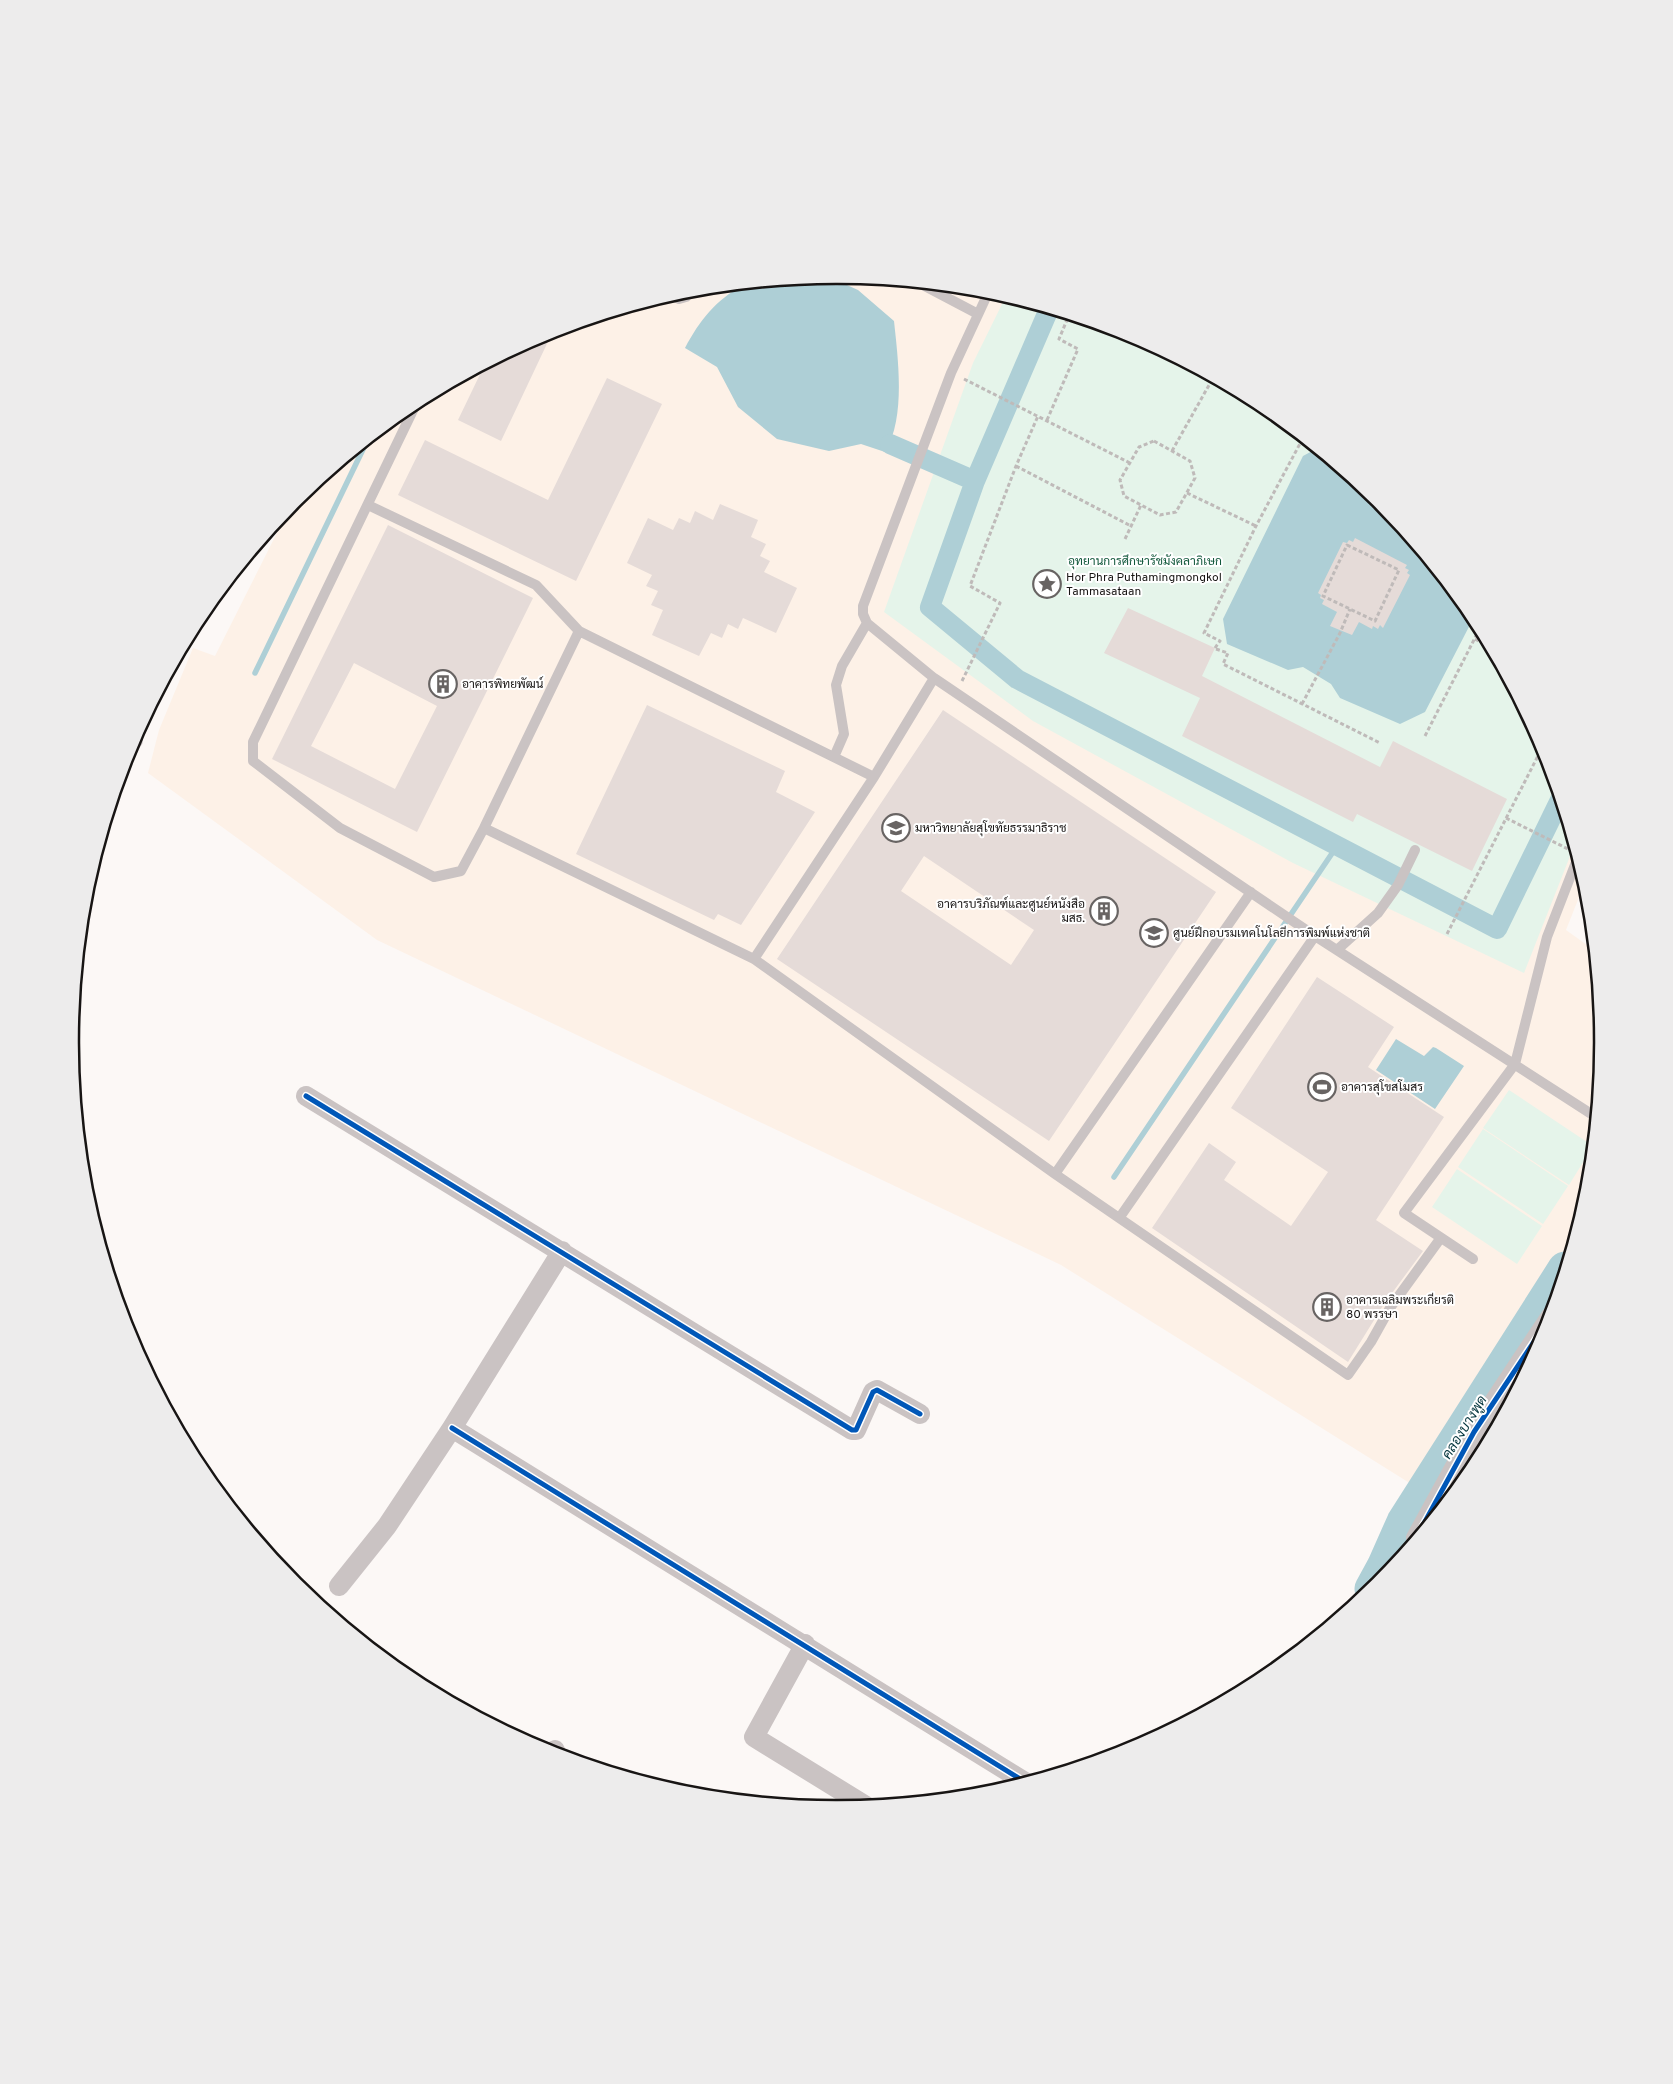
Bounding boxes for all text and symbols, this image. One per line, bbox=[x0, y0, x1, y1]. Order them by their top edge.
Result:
park label: อุทยานการศึกษารัชมังคลาภิเษก bbox=[1068, 554, 1222, 570]
place icon: Hor Phra Puthamingmongkol Tammasataan bbox=[1032, 569, 1062, 599]
place label: Hor Phra Puthamingmongkol Tammasataan bbox=[1066, 570, 1222, 600]
building icon: อาคารพิทยพัฒน์ bbox=[428, 669, 458, 699]
place label: อาคารพิทยพัฒน์ bbox=[462, 676, 544, 693]
school or university icon: มหาวิทยาลัยสุโขทัยธรรมาธิราช bbox=[881, 813, 911, 843]
place label: มหาวิทยาลัยสุโขทัยธรรมาธิราช bbox=[915, 820, 1066, 837]
place label: อาคารบริภัณฑ์และศูนย์หนังสือ มสธ. bbox=[937, 896, 1085, 927]
building icon: อาคารบริภัณฑ์และศูนย์หนังสือ มสธ. bbox=[1089, 896, 1119, 926]
school or university icon: ศูนย์ฝึกอบรมเทคโนโลยีการพิมพ์แห่งชาติ bbox=[1139, 918, 1169, 948]
place label: ศูนย์ฝึกอบรมเทคโนโลยีการพิมพ์แห่งชาติ bbox=[1173, 925, 1370, 942]
sports icon: อาคารสุโขสโมสร bbox=[1307, 1072, 1337, 1102]
place label: อาคารสุโขสโมสร bbox=[1341, 1079, 1423, 1096]
building icon: อาคารเฉลิมพระเกียรติ 80 พรรษา bbox=[1312, 1292, 1342, 1322]
place label: อาคารเฉลิมพระเกียรติ 80 พรรษา bbox=[1346, 1292, 1454, 1323]
water label: คลองบางพูด bbox=[1439, 1393, 1491, 1463]

